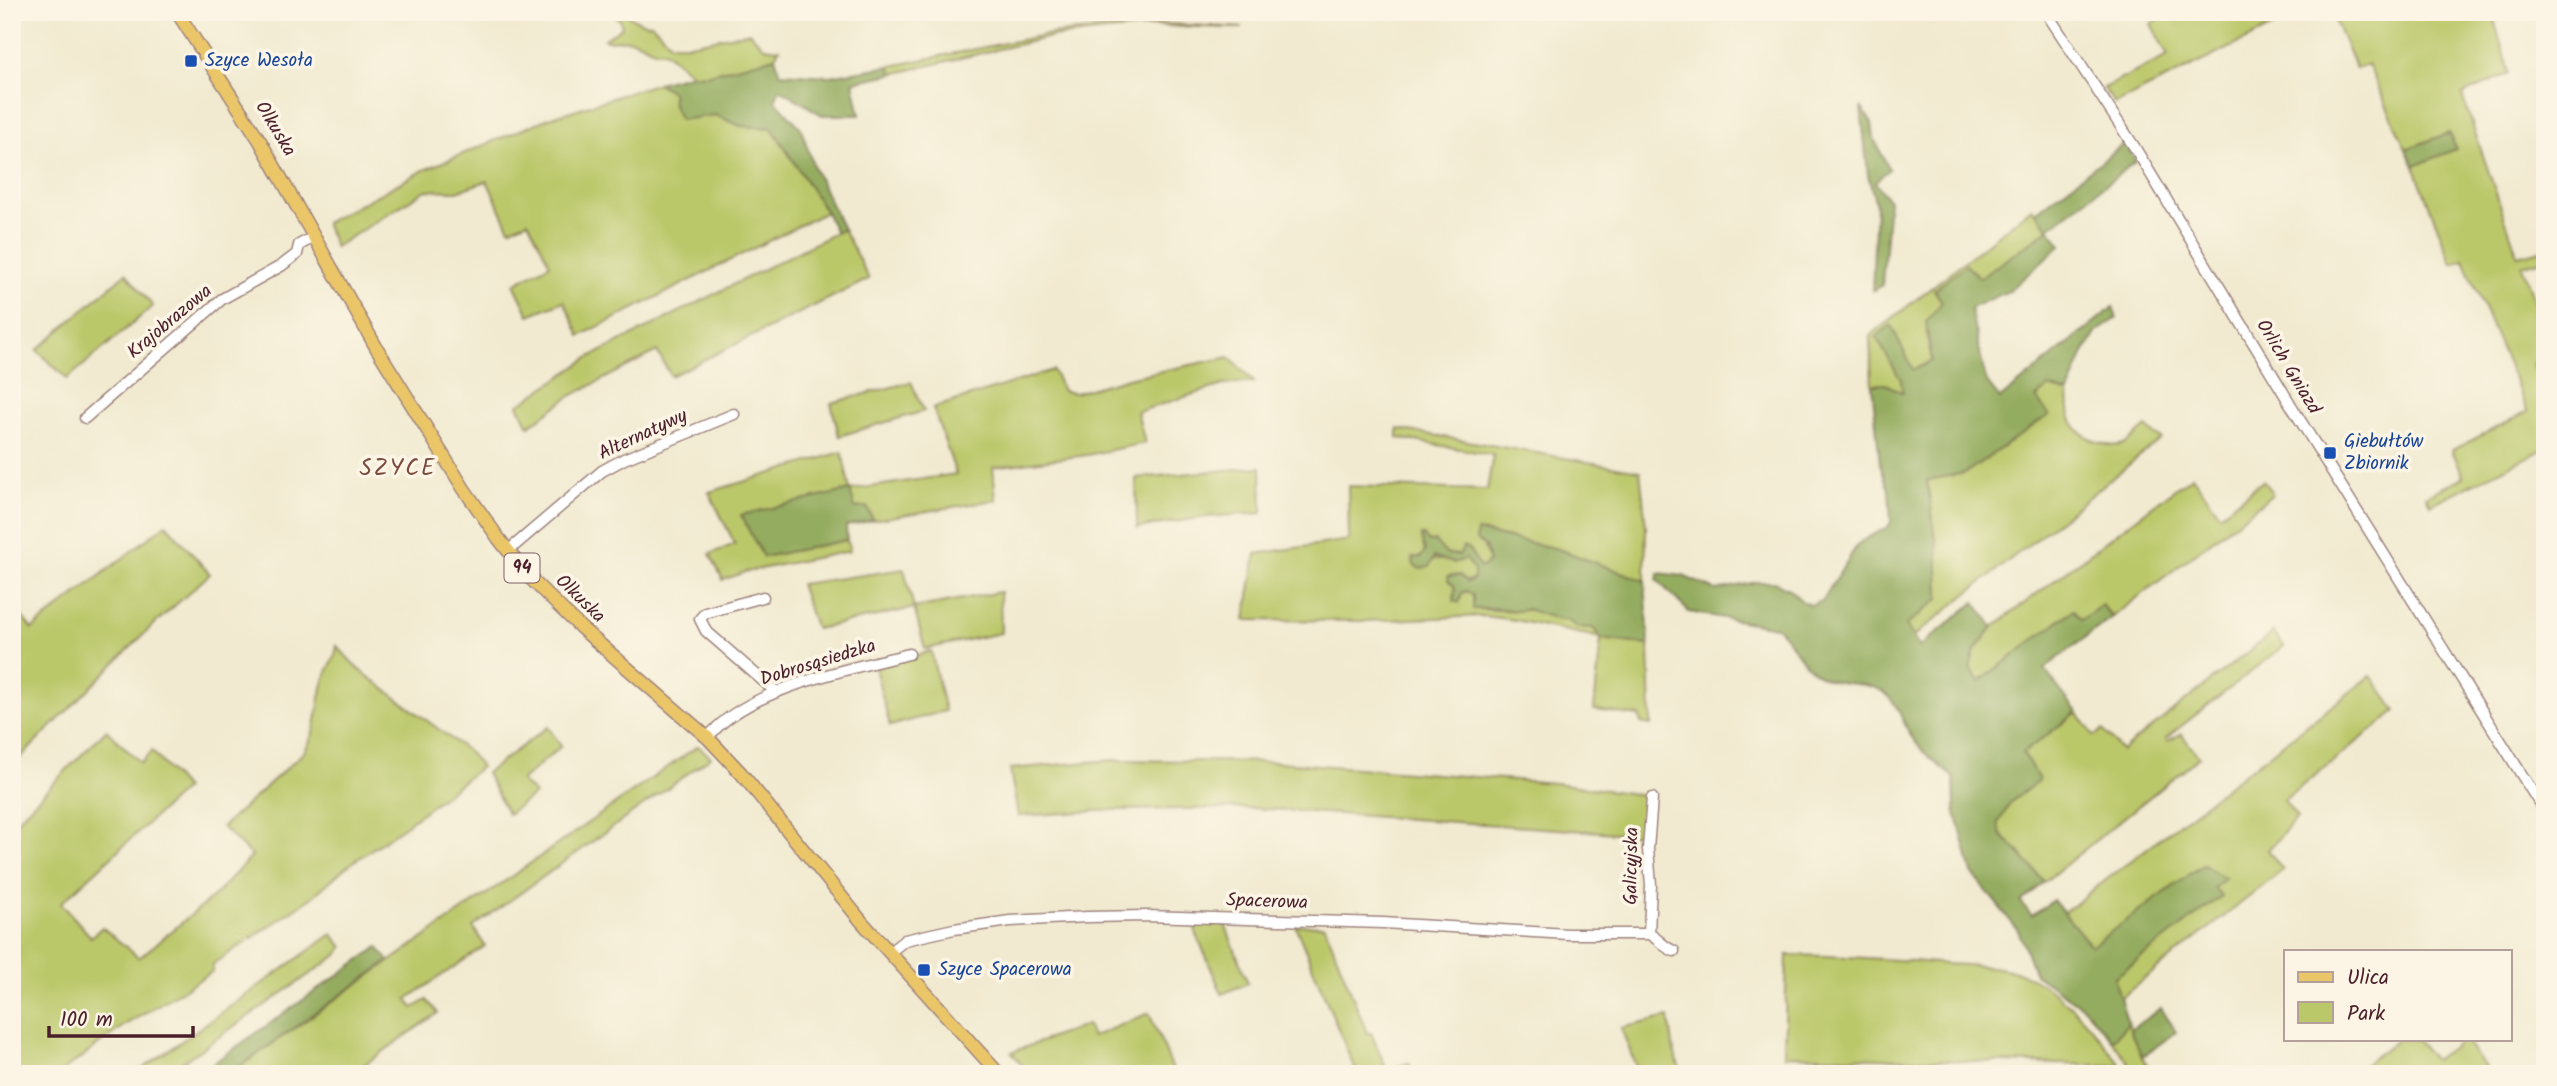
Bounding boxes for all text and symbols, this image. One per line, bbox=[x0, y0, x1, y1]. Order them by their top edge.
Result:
place label: Szyce Wesoła bbox=[205, 46, 313, 76]
marker: Szyce Wesoła bbox=[183, 53, 199, 69]
street label: Olkuska bbox=[247, 95, 303, 163]
street label: Krajobrazowa bbox=[121, 277, 219, 367]
street label: Orlich Gniazd bbox=[2248, 314, 2329, 421]
street label: Alternatywy bbox=[593, 401, 694, 469]
place label: Giebułtów Zbiornik bbox=[2344, 427, 2424, 479]
marker: Giebułtów Zbiornik bbox=[2322, 445, 2338, 461]
district label: SZYCE bbox=[360, 451, 436, 487]
road number: 94 bbox=[504, 554, 540, 582]
street label: Olkuska bbox=[548, 567, 612, 631]
street label: Dobrosąsiedzka bbox=[756, 631, 880, 695]
street label: Galicyjska bbox=[1616, 827, 1648, 905]
street label: Spacerowa bbox=[1226, 886, 1308, 918]
legend bbox=[2284, 950, 2512, 1040]
place label: Szyce Spacerowa bbox=[938, 955, 1072, 985]
marker: Szyce Spacerowa bbox=[916, 962, 932, 978]
text: Ulica bbox=[2347, 962, 2389, 995]
scale bar bbox=[49, 995, 192, 1039]
text: Park bbox=[2347, 998, 2385, 1031]
text: 100 m bbox=[60, 1004, 113, 1037]

